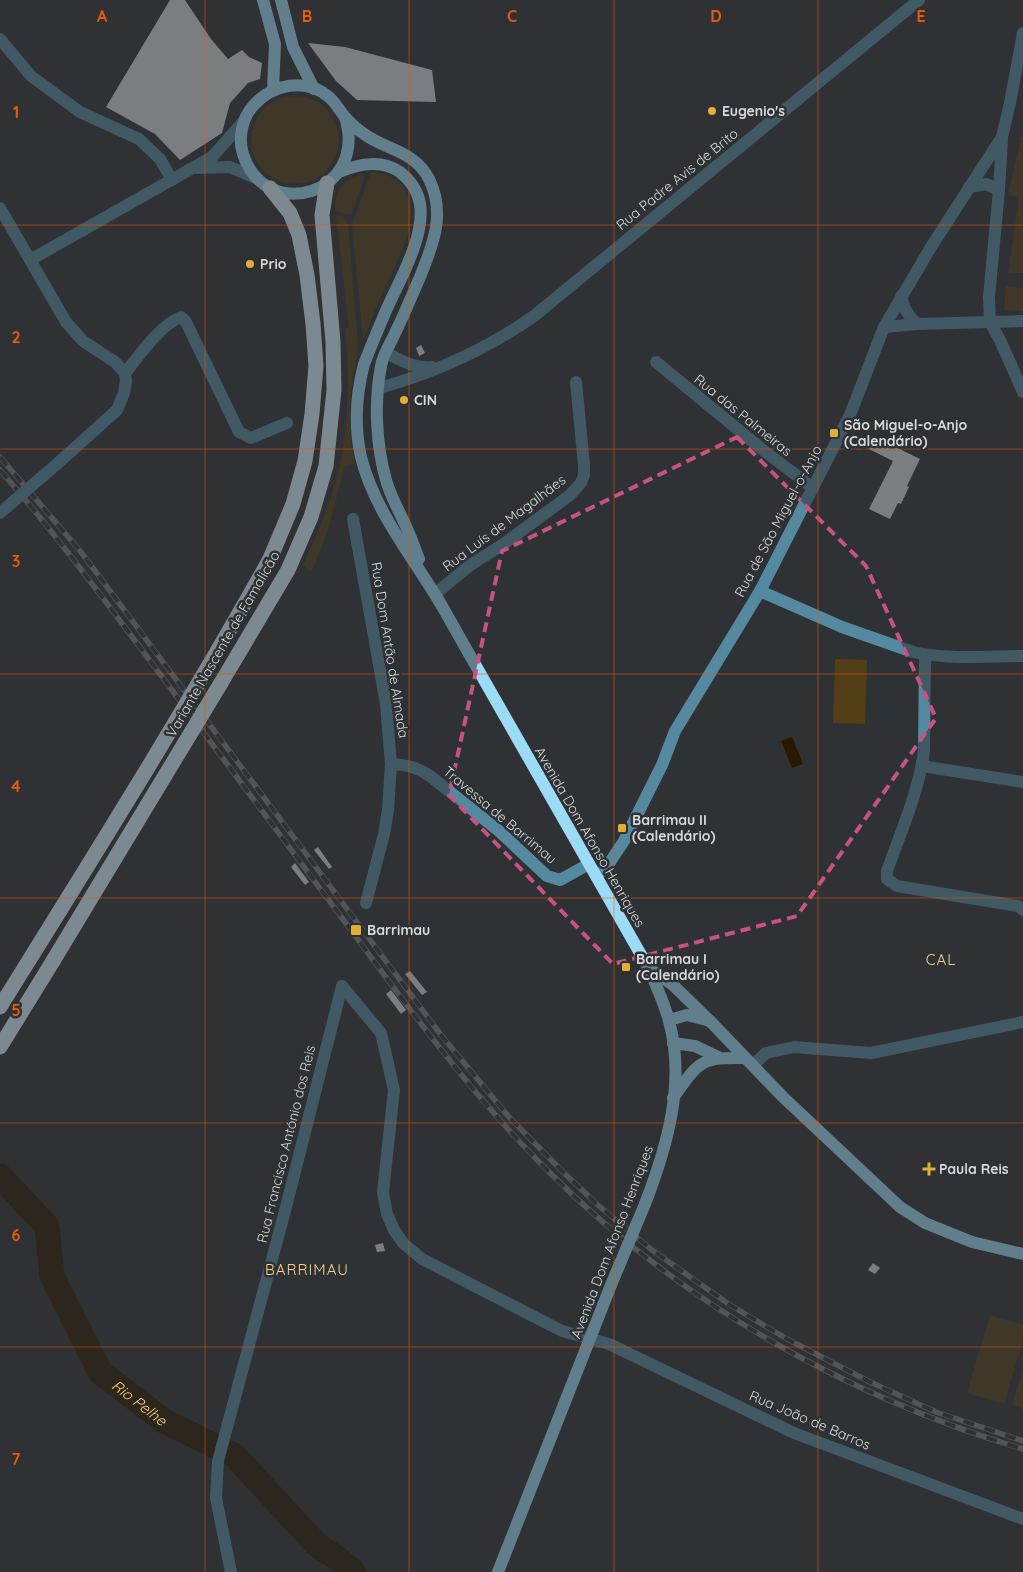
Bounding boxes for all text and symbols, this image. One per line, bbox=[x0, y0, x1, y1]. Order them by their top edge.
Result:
text: A bbox=[97, 6, 108, 26]
text: B bbox=[302, 6, 312, 26]
text: C bbox=[507, 6, 517, 26]
text: D bbox=[710, 6, 722, 26]
text: E bbox=[916, 6, 926, 26]
text: 1 bbox=[13, 102, 19, 122]
place label: Eugenio's bbox=[722, 102, 785, 120]
marker: Eugenio's bbox=[706, 105, 718, 117]
street label: Rua Padre Avis de Brito bbox=[612, 124, 742, 234]
place label: Prio bbox=[260, 255, 287, 273]
marker: Prio bbox=[244, 258, 256, 270]
text: 2 bbox=[11, 327, 21, 347]
street label: Rua das Palmeiras bbox=[690, 370, 796, 460]
place label: CIN bbox=[414, 391, 437, 409]
marker: CIN bbox=[398, 394, 410, 406]
place label: São Miguel-o-Anjo (Calendário) bbox=[844, 416, 968, 450]
marker: São Miguel-o-Anjo (Calendário) bbox=[828, 427, 840, 439]
street label: Rua de São Miguel-o-Anjo bbox=[730, 442, 826, 600]
street label: Rua Luís de Magalhães bbox=[439, 471, 569, 575]
street label: Variante Nascente de Famalicão bbox=[162, 548, 284, 740]
text: 3 bbox=[12, 551, 20, 571]
street label: Rua Dom Antão de Almada bbox=[367, 561, 413, 739]
street label: Avenida Dom Afonso Henriques bbox=[531, 744, 649, 930]
street label: Travessa de Barrimau bbox=[440, 762, 560, 868]
text: 4 bbox=[11, 776, 21, 796]
place label: Barrimau II (Calendário) bbox=[632, 811, 716, 845]
marker: Barrimau II (Calendário) bbox=[616, 822, 628, 834]
place label: Barrimau bbox=[367, 921, 430, 939]
marker: Barrimau bbox=[349, 923, 363, 937]
place label: Barrimau I (Calendário) bbox=[636, 950, 720, 984]
district label: CAL bbox=[926, 950, 956, 969]
marker: Barrimau I (Calendário) bbox=[620, 961, 632, 973]
text: 5 bbox=[11, 1000, 21, 1020]
street label: Rua Francisco António dos Reis bbox=[253, 1043, 319, 1245]
street label: Avenida Dom Afonso Henriques bbox=[567, 1143, 657, 1341]
place label: Paula Reis bbox=[939, 1160, 1009, 1178]
marker: Paula Reis bbox=[923, 1163, 935, 1175]
text: 6 bbox=[12, 1225, 21, 1245]
district label: BARRIMAU bbox=[265, 1260, 349, 1279]
water label: Rio Pelhe bbox=[108, 1375, 171, 1430]
street label: Rua João de Barros bbox=[747, 1386, 873, 1454]
text: 7 bbox=[12, 1449, 21, 1469]

